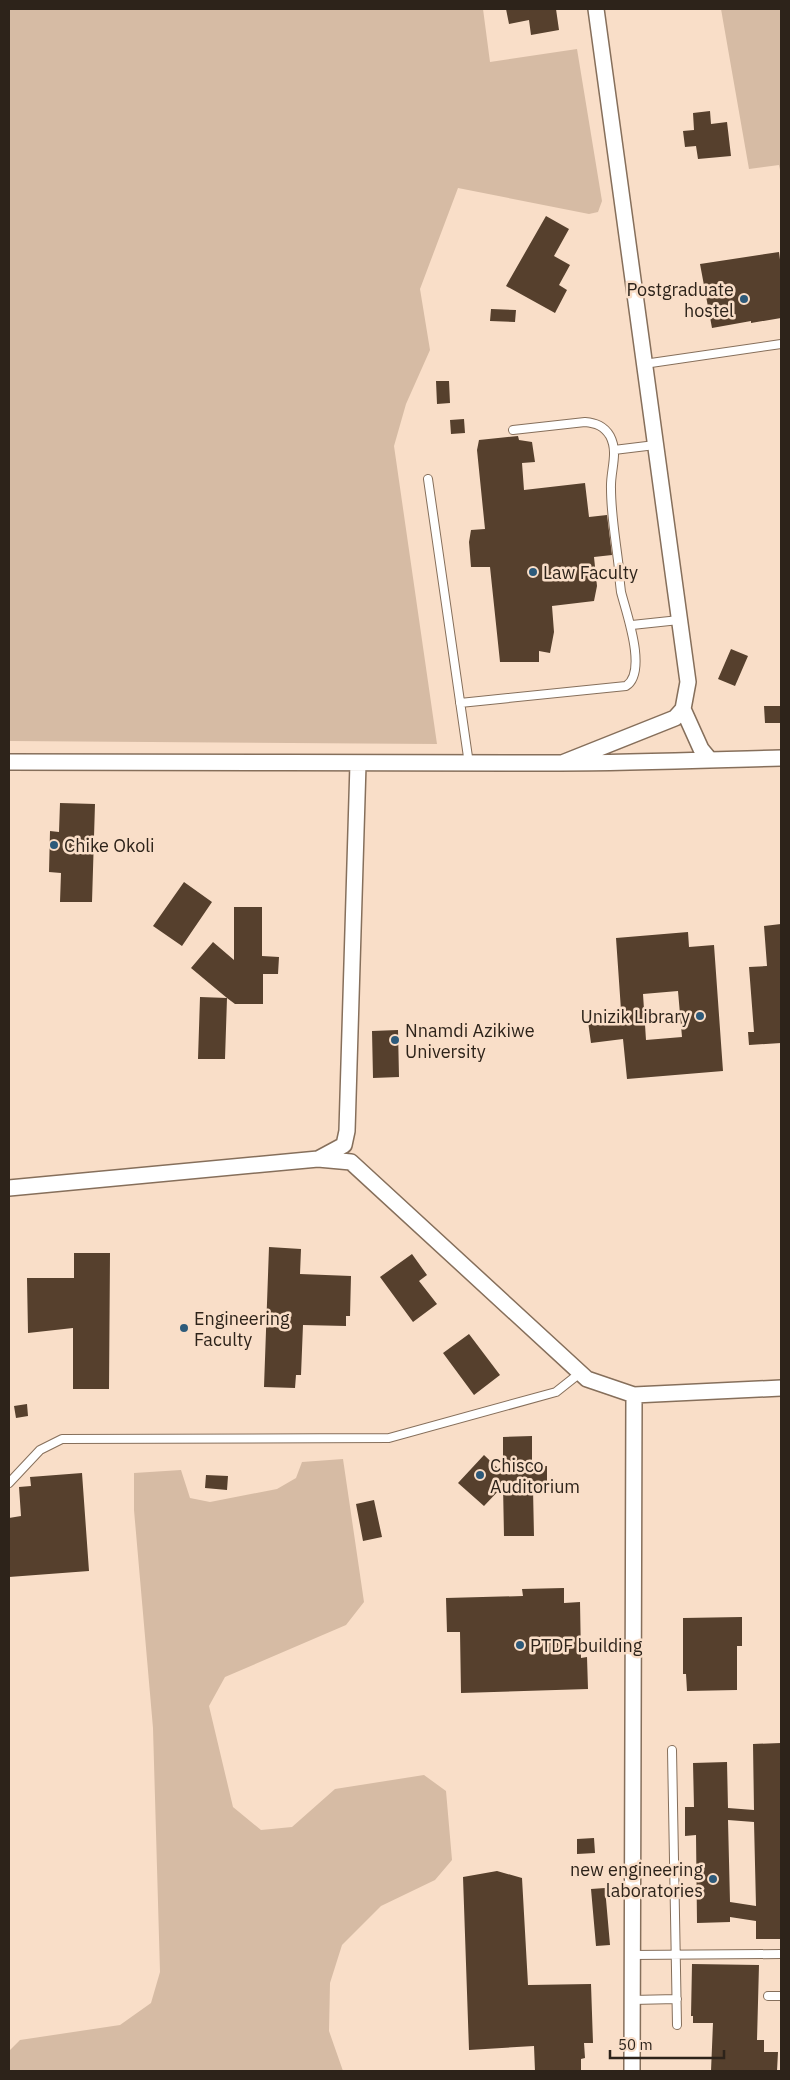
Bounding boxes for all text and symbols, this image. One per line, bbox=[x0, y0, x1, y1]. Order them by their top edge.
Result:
place label: Postgraduate hostel bbox=[627, 278, 734, 322]
marker: Postgraduate hostel bbox=[738, 293, 750, 305]
place label: Law Faculty bbox=[543, 561, 638, 584]
marker: Law Faculty bbox=[527, 566, 539, 578]
place label: Chike Okoli bbox=[64, 834, 155, 857]
marker: Chike Okoli bbox=[48, 839, 60, 851]
place label: Unizik Library bbox=[581, 1005, 690, 1028]
marker: Unizik Library bbox=[694, 1010, 706, 1022]
place label: Nnamdi Azikiwe University bbox=[405, 1019, 535, 1063]
marker: Nnamdi Azikiwe University bbox=[389, 1034, 401, 1046]
place label: Engineering Faculty bbox=[194, 1307, 290, 1351]
marker: Engineering Faculty bbox=[178, 1322, 190, 1334]
place label: Chisco Auditorium bbox=[490, 1454, 580, 1498]
marker: Chisco Auditorium bbox=[474, 1469, 486, 1481]
place label: PTDF building bbox=[530, 1634, 643, 1657]
marker: PTDF building bbox=[514, 1639, 526, 1651]
place label: new engineering laboratories bbox=[570, 1858, 703, 1902]
marker: new engineering laboratories bbox=[707, 1873, 719, 1885]
scale bar bbox=[610, 2028, 724, 2060]
text: 50 m bbox=[618, 2035, 653, 2054]

